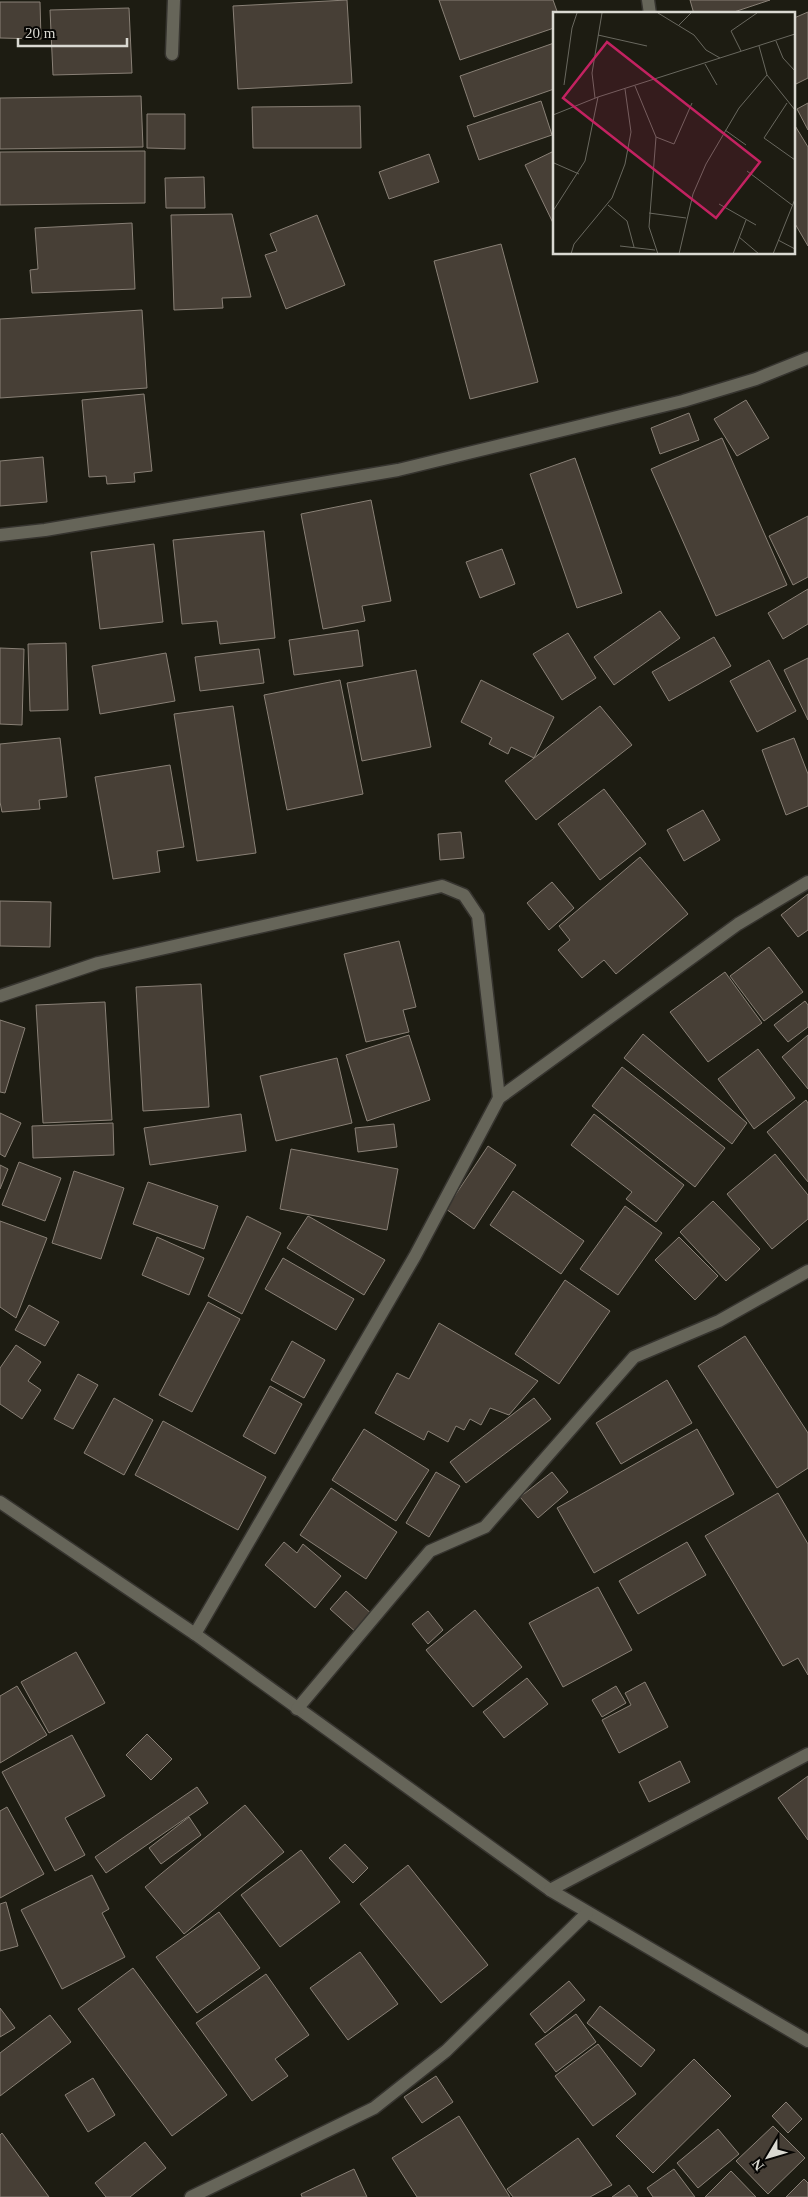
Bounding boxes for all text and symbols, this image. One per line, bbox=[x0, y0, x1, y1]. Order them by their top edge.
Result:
inset map bbox=[553, 12, 796, 255]
scale bar bbox=[18, 15, 126, 47]
text: 20 m bbox=[25, 25, 56, 41]
north arrow bbox=[743, 2132, 793, 2182]
text: N bbox=[749, 2156, 767, 2173]

